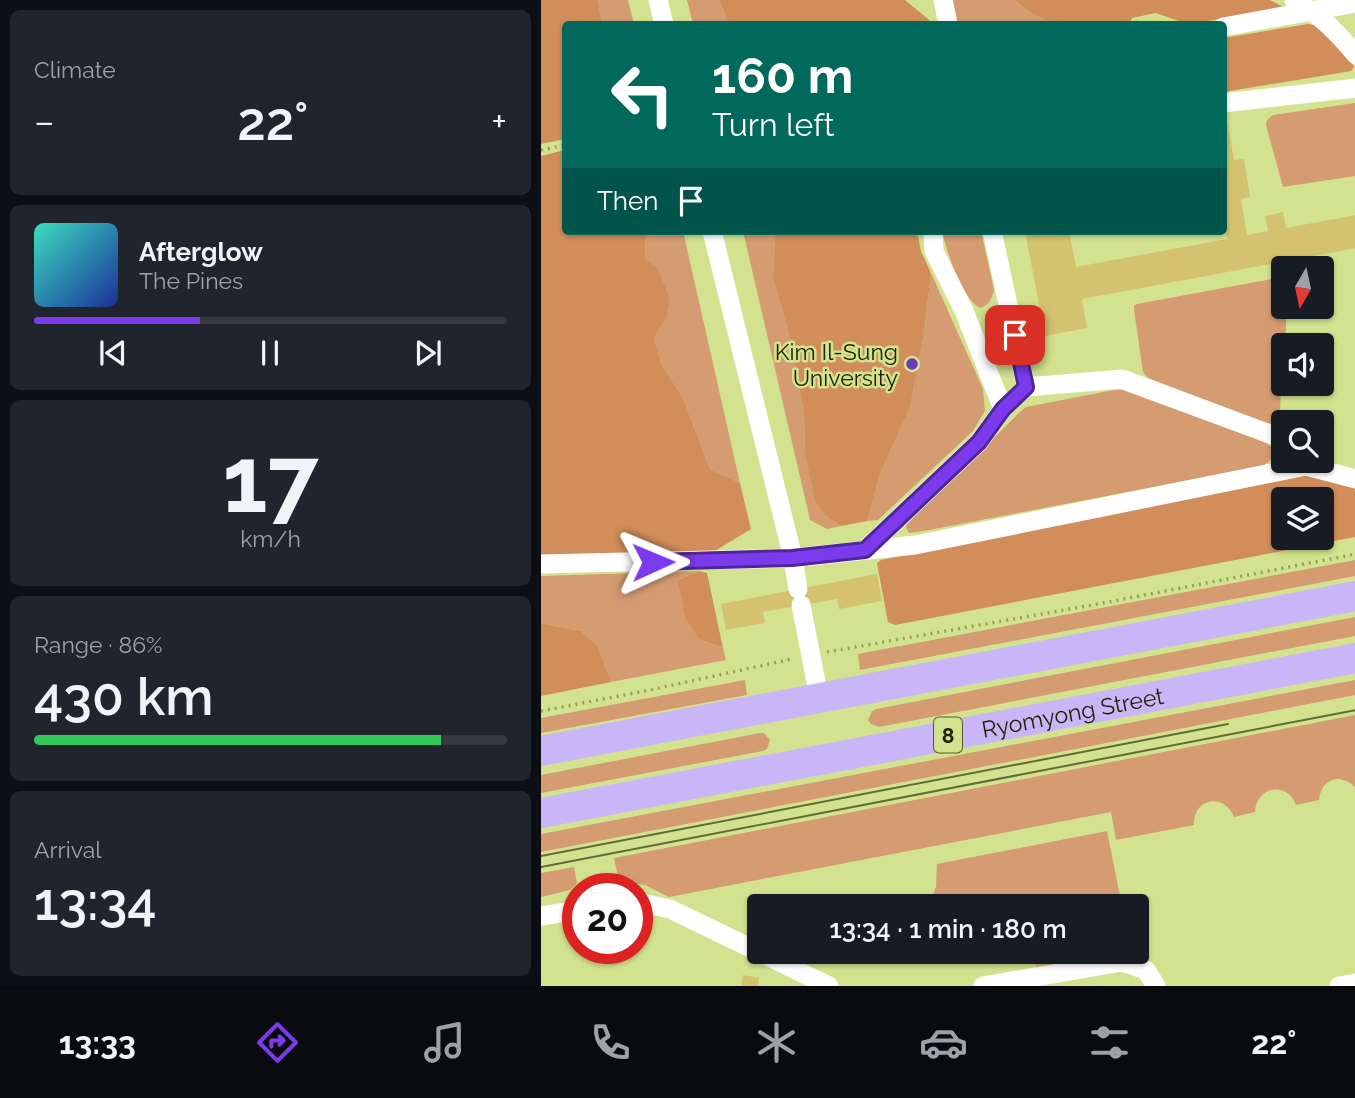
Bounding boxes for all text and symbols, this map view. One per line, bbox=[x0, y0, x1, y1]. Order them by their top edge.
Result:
text: 160 m bbox=[712, 47, 853, 104]
icon: left bbox=[597, 49, 688, 140]
text: Climate bbox=[34, 56, 116, 83]
text: 22° bbox=[237, 91, 308, 152]
text: − bbox=[34, 99, 54, 144]
text: + bbox=[491, 99, 507, 144]
text: Turn left bbox=[712, 106, 834, 143]
icon: arrive bbox=[672, 182, 710, 220]
text: Then bbox=[597, 186, 658, 216]
text: Afterglow bbox=[139, 237, 263, 267]
north arrow bbox=[1271, 256, 1334, 318]
map controls bbox=[1271, 256, 1334, 550]
text: The Pines bbox=[139, 267, 243, 294]
pin bbox=[985, 305, 1045, 365]
icon: arrive bbox=[996, 316, 1034, 354]
button: sound bbox=[1271, 333, 1334, 396]
icon: previous bbox=[94, 334, 132, 372]
icon: pause bbox=[251, 334, 289, 372]
icon: next bbox=[409, 334, 447, 372]
place label: Kim Il-Sung University bbox=[775, 338, 898, 391]
marker: Kim Il-Sung University bbox=[904, 356, 920, 372]
button: search bbox=[1271, 410, 1334, 473]
text: 17 bbox=[222, 426, 319, 533]
button: layers bbox=[1271, 487, 1334, 550]
text: km/h bbox=[240, 525, 301, 552]
position arrow bbox=[616, 525, 690, 599]
text: Range · 86% bbox=[34, 631, 163, 658]
text: 430 km bbox=[34, 666, 213, 727]
street label: Ryomyong Street bbox=[979, 681, 1166, 742]
road number: 8 bbox=[934, 718, 962, 752]
text: Arrival bbox=[34, 836, 101, 863]
text: 13:34 bbox=[34, 871, 157, 932]
speed limit sign: 20 bbox=[562, 873, 653, 964]
text: 13:34 · 1 min · 180 m bbox=[830, 914, 1066, 944]
icon: directions bbox=[253, 1018, 302, 1067]
icon: music bbox=[420, 1018, 469, 1067]
icon: phone bbox=[586, 1018, 635, 1067]
icon: climate bbox=[752, 1018, 801, 1067]
icon: car bbox=[919, 1018, 968, 1067]
icon: filters bbox=[1085, 1018, 1134, 1067]
text: 13:33 bbox=[59, 1024, 136, 1061]
text: 22° bbox=[1251, 1024, 1296, 1061]

